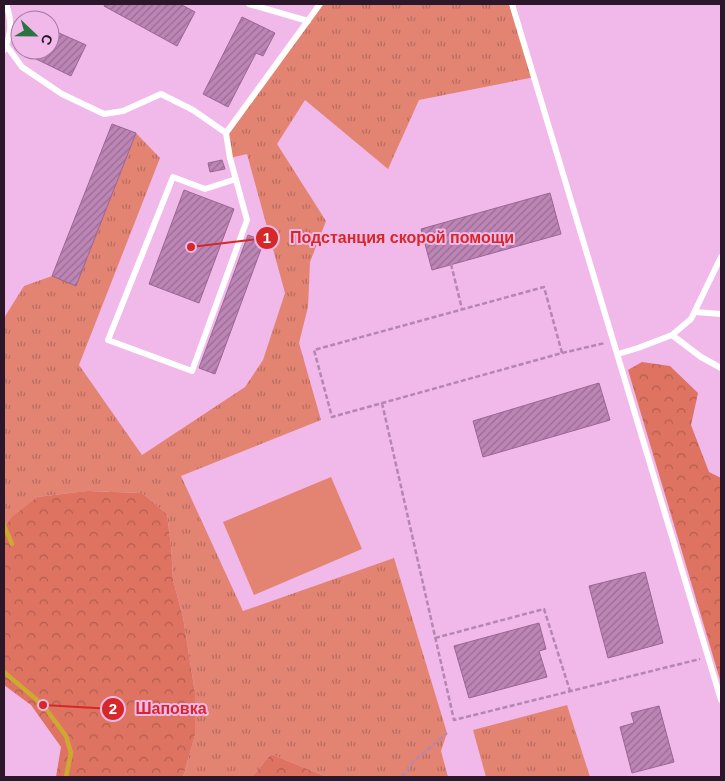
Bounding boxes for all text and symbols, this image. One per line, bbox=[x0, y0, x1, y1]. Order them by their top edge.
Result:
north arrow bbox=[10, 10, 60, 60]
text: С bbox=[38, 32, 56, 48]
callout: Подстанция скорой помощи bbox=[255, 222, 524, 253]
text: 1 bbox=[263, 229, 271, 246]
text: Подстанция скорой помощи bbox=[290, 229, 514, 246]
callout: Шаповка bbox=[100, 693, 216, 724]
text: 2 bbox=[109, 700, 117, 717]
text: Шаповка bbox=[135, 700, 207, 717]

